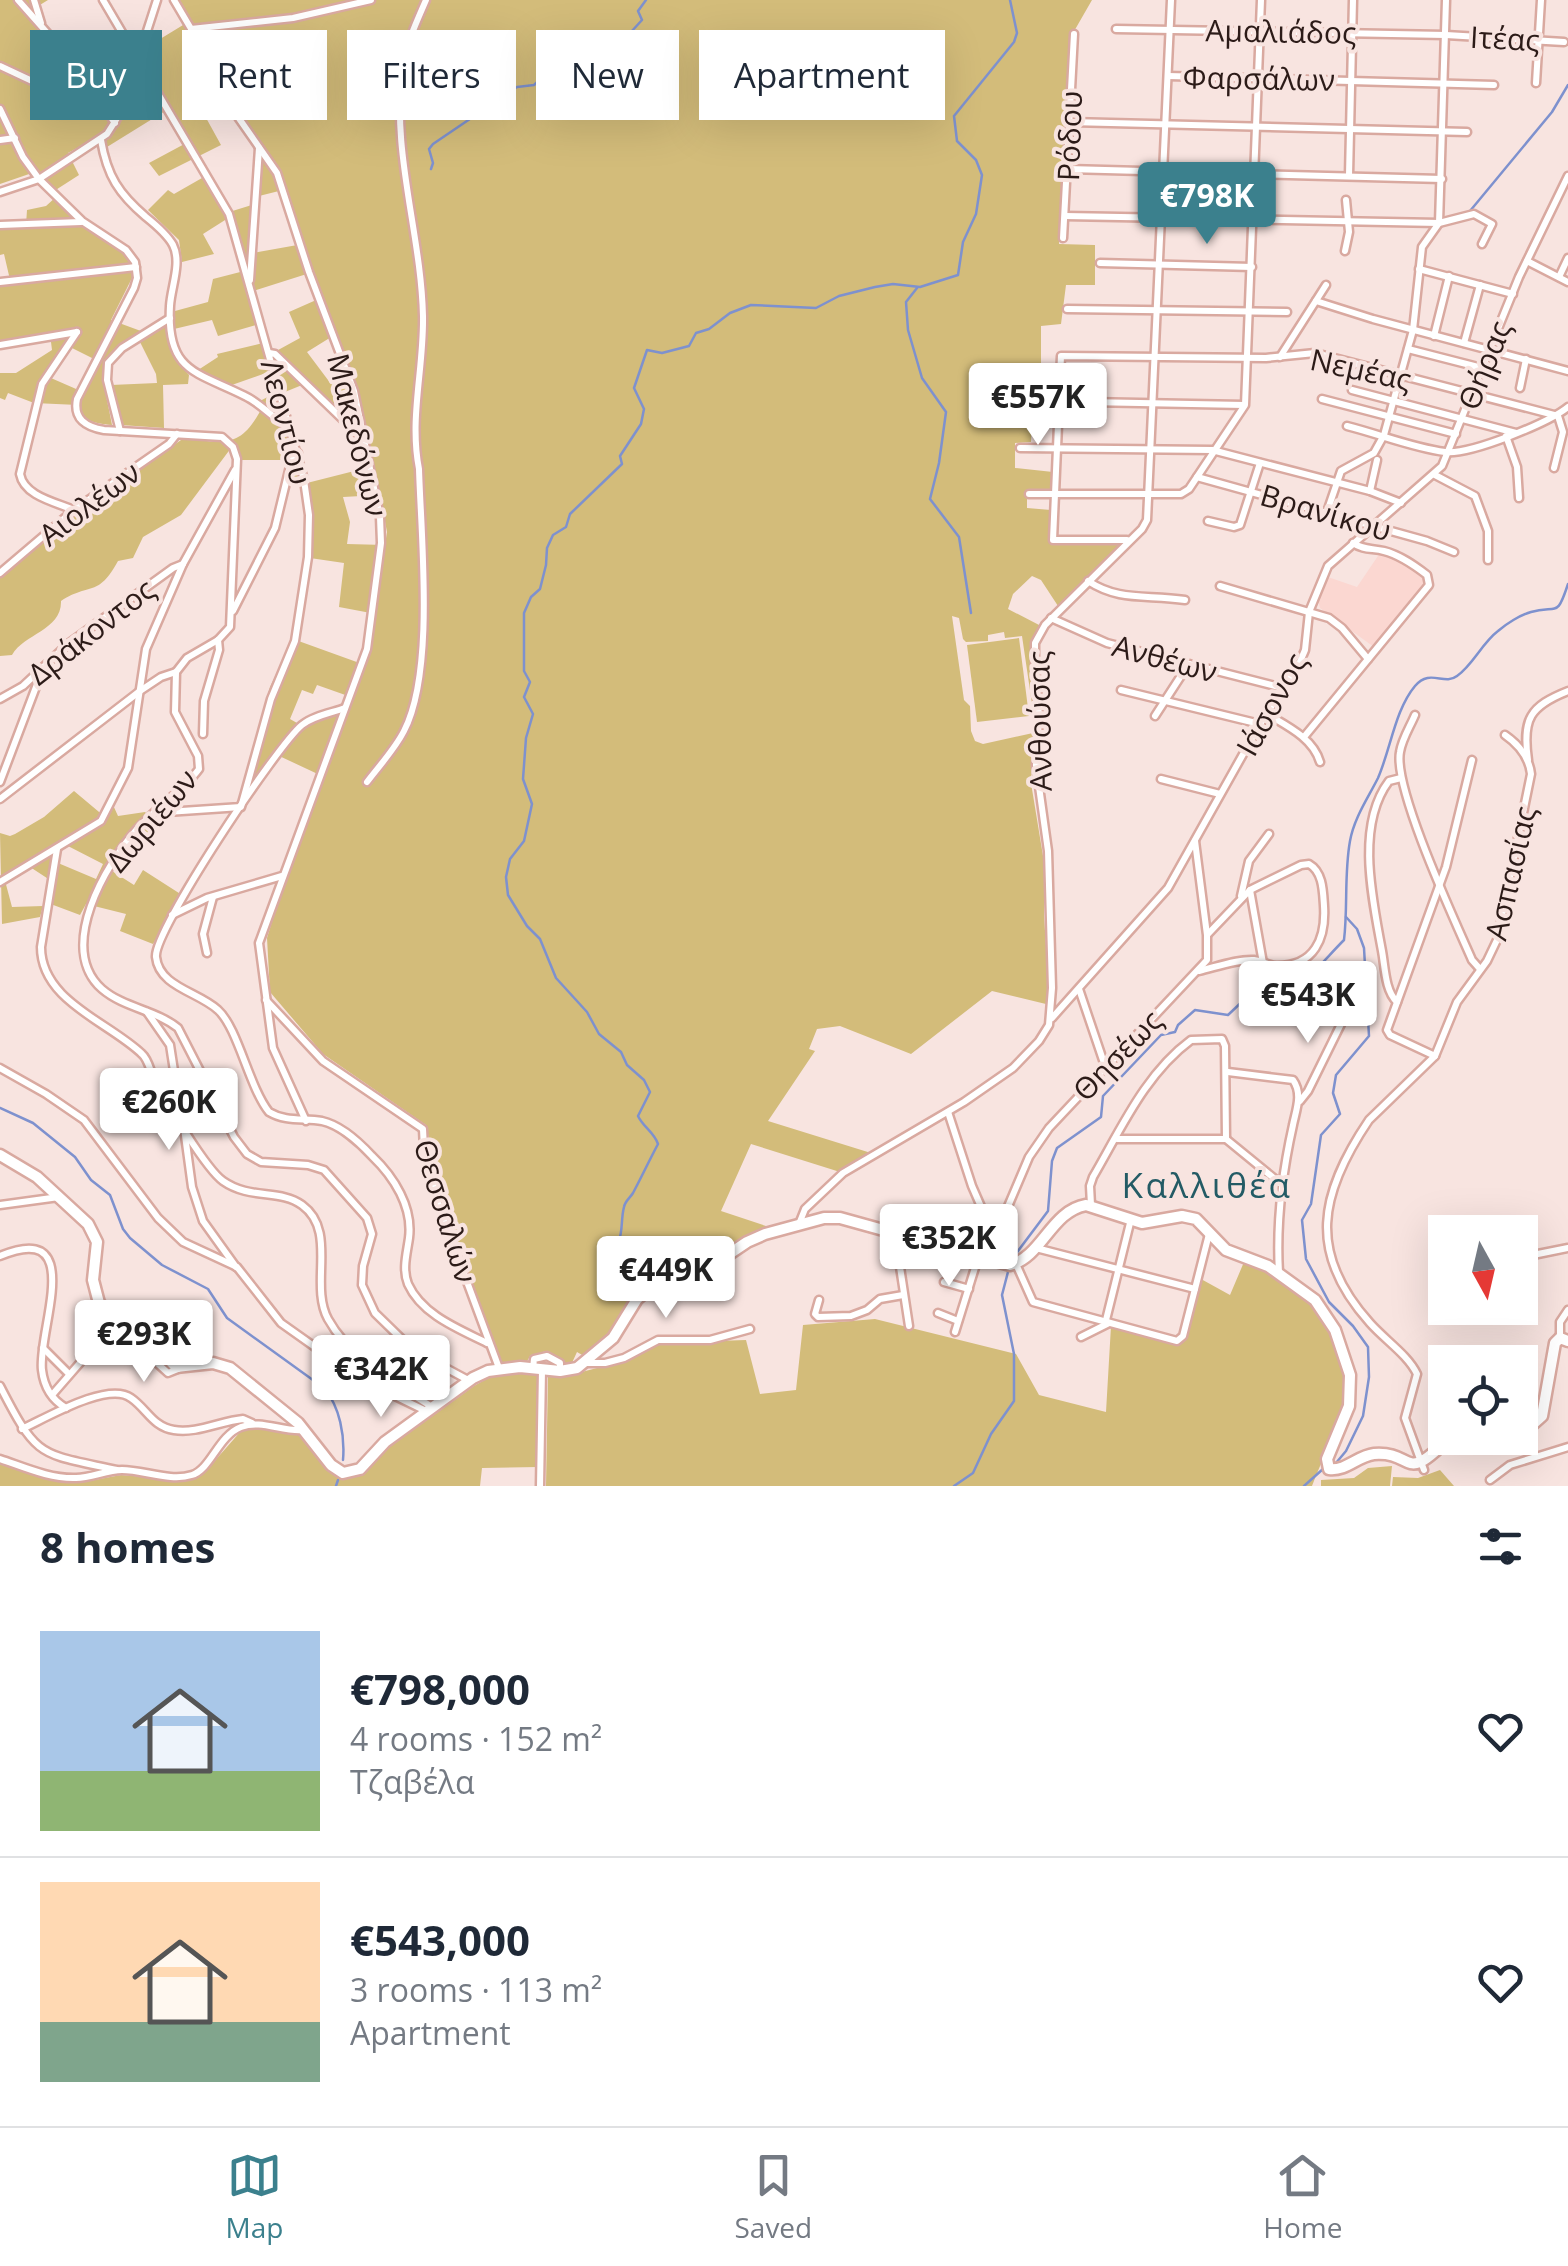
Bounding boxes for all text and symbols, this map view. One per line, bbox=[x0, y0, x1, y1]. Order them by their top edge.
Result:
street label: Αμαλιάδος bbox=[1205, 9, 1357, 53]
street label: Ιτέας bbox=[1469, 16, 1541, 60]
chip: Buy bbox=[30, 30, 162, 120]
chip: Rent bbox=[182, 30, 327, 120]
chip: Filters bbox=[347, 30, 516, 120]
chip: New bbox=[536, 30, 679, 120]
chip: Apartment bbox=[699, 30, 945, 120]
street label: Φαρσάλων bbox=[1182, 56, 1336, 100]
street label: Ρόδου bbox=[1047, 90, 1091, 182]
pin: €798K bbox=[1137, 162, 1277, 247]
text: €798K bbox=[1160, 173, 1254, 216]
street label: Θήρας bbox=[1448, 314, 1520, 416]
street label: Νεμέας bbox=[1307, 338, 1415, 400]
street label: Μακεδόνων bbox=[318, 349, 398, 521]
street label: Λεοντίου bbox=[252, 355, 322, 489]
pin: €557K bbox=[968, 363, 1108, 448]
text: €557K bbox=[991, 374, 1085, 417]
street label: Αιολέων bbox=[30, 451, 148, 555]
street label: Βρανίκου bbox=[1256, 474, 1396, 550]
street label: Δράκοντος bbox=[19, 569, 163, 693]
street label: Ανθέων bbox=[1108, 624, 1222, 692]
street label: Ιάσονος bbox=[1226, 645, 1316, 763]
street label: Ανθούσας bbox=[1017, 650, 1061, 792]
street label: Δωριέων bbox=[96, 760, 206, 880]
street label: Ασπασίας bbox=[1475, 802, 1545, 944]
pin: €543K bbox=[1238, 961, 1378, 1046]
text: €543K bbox=[1261, 972, 1355, 1015]
street label: Θησέως bbox=[1063, 1000, 1171, 1110]
pin: €260K bbox=[99, 1068, 239, 1153]
text: €260K bbox=[122, 1079, 216, 1122]
street label: Θεσσαλών bbox=[405, 1134, 487, 1288]
district label: Καλλιθέα bbox=[1122, 1161, 1292, 1208]
pin: €352K bbox=[879, 1204, 1019, 1289]
text: €352K bbox=[902, 1215, 996, 1258]
north arrow bbox=[1428, 1215, 1538, 1325]
map controls bbox=[1428, 1215, 1538, 1455]
pin: €449K bbox=[596, 1236, 736, 1321]
text: €449K bbox=[619, 1247, 713, 1290]
pin: €293K bbox=[74, 1300, 214, 1385]
text: €293K bbox=[97, 1311, 191, 1354]
pin: €342K bbox=[311, 1335, 451, 1420]
button: locate bbox=[1428, 1345, 1538, 1455]
text: €342K bbox=[334, 1346, 428, 1389]
text: 8 homes bbox=[40, 1518, 215, 1575]
icon: filters bbox=[1473, 1519, 1528, 1574]
text: €798,000 bbox=[350, 1660, 530, 1717]
icon: home bbox=[120, 1671, 240, 1791]
icon: heart bbox=[1473, 1704, 1528, 1759]
text: 4 rooms · 152 m² bbox=[350, 1717, 602, 1760]
text: Τζαβέλα bbox=[350, 1760, 475, 1803]
text: €543,000 bbox=[350, 1911, 530, 1968]
icon: home bbox=[120, 1922, 240, 2042]
icon: heart bbox=[1473, 1955, 1528, 2010]
text: 3 rooms · 113 m² bbox=[350, 1968, 602, 2011]
text: Apartment bbox=[350, 2011, 511, 2054]
tab: Map bbox=[226, 2148, 283, 2246]
tab: Saved bbox=[734, 2148, 812, 2246]
tab: Home bbox=[1263, 2148, 1342, 2246]

